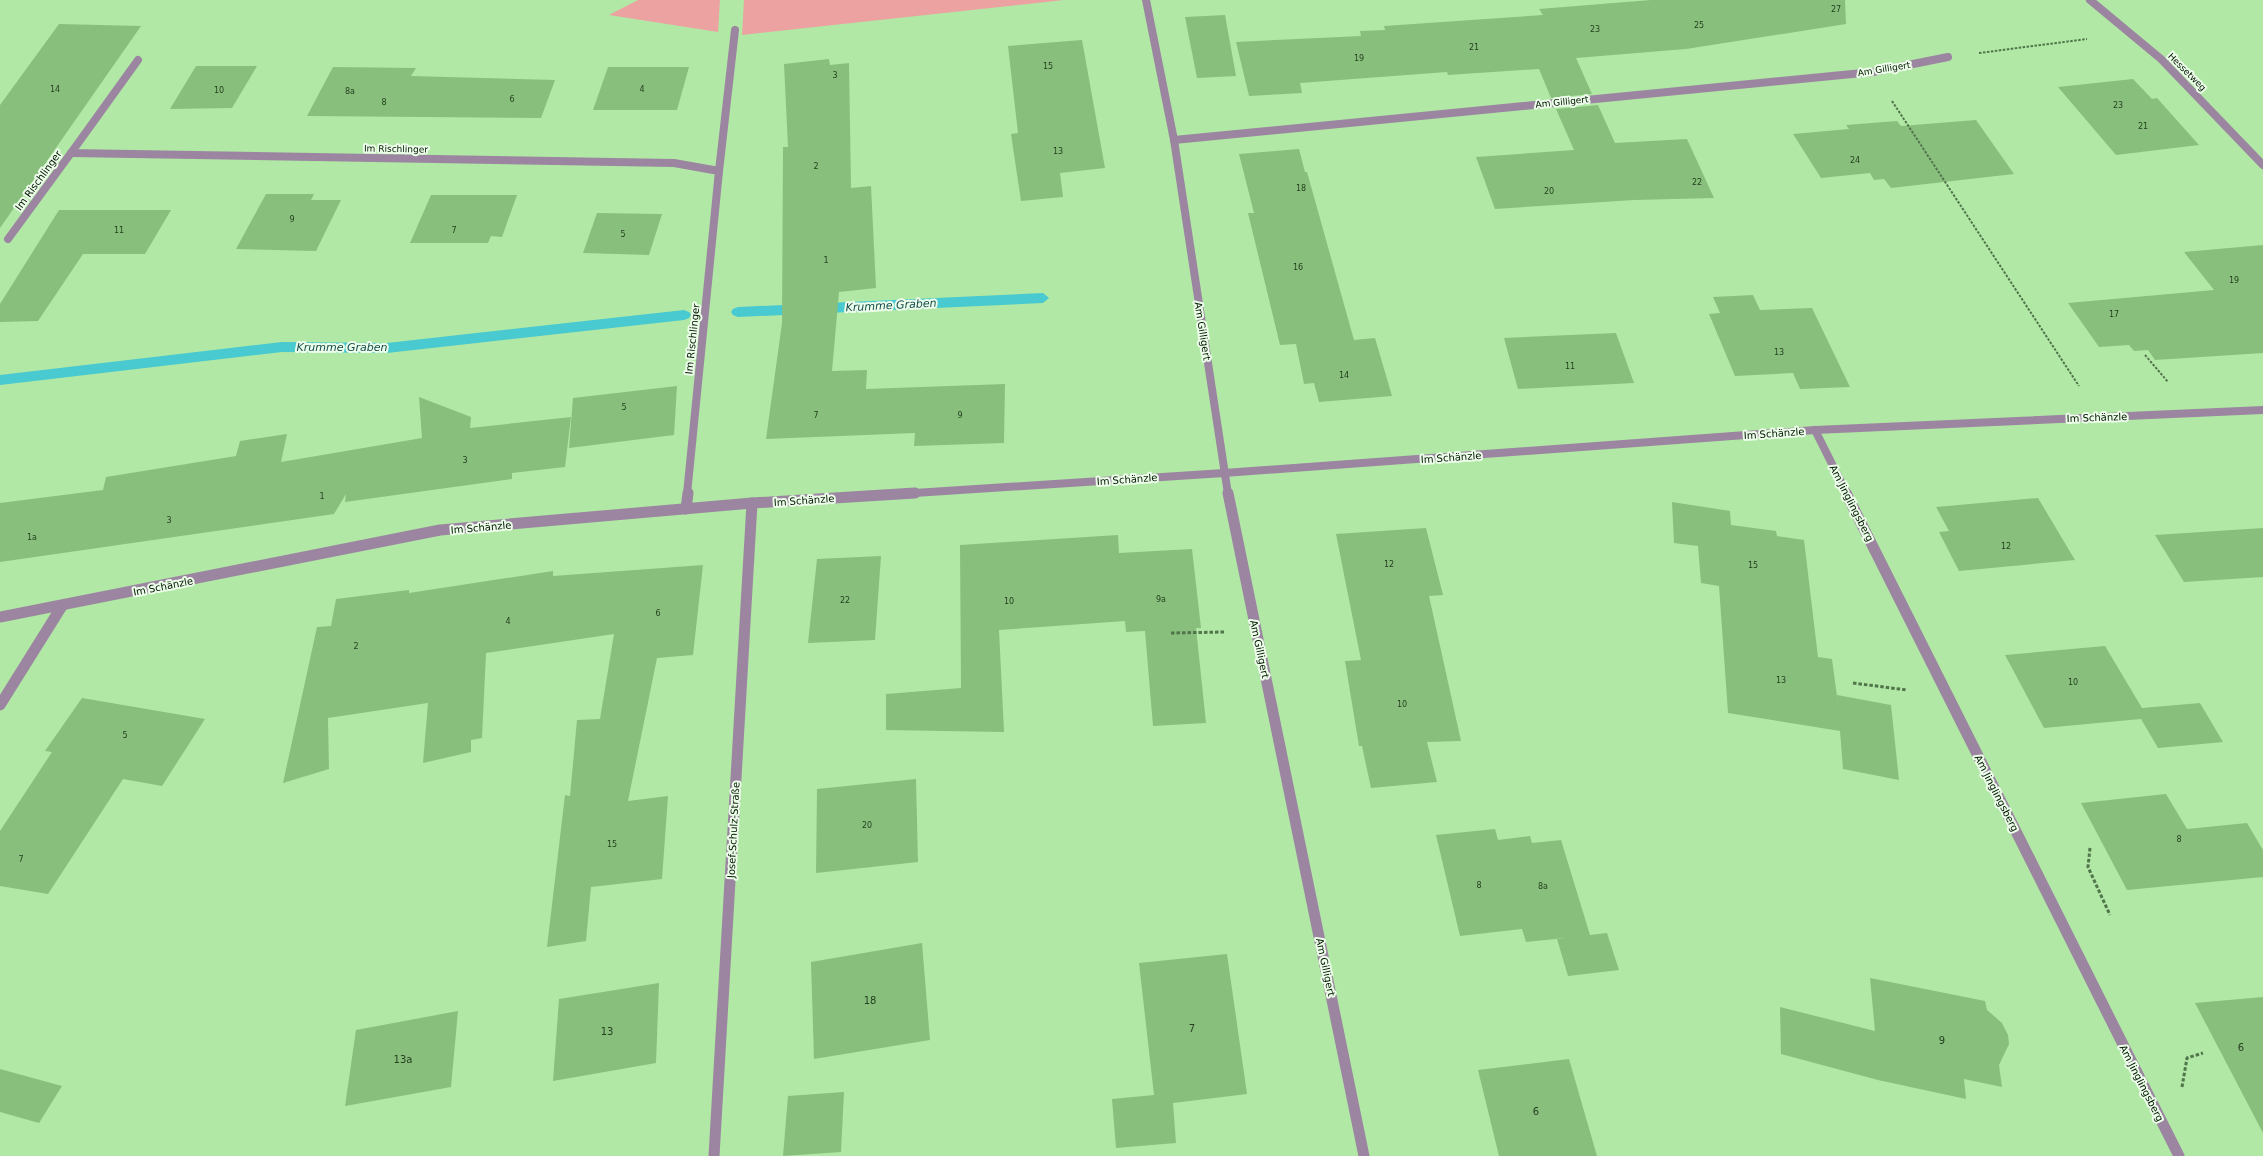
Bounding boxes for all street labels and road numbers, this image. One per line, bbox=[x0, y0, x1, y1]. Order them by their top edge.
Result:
street label: Hessetweg bbox=[2166, 51, 2208, 93]
street label: Am Gilligert bbox=[1857, 60, 1912, 78]
street label: Am Gilligert bbox=[1535, 94, 1589, 110]
street label: Im Rischlinger bbox=[364, 143, 428, 155]
street label: Im Rischlinger bbox=[13, 148, 64, 212]
street label: Am Gilligert bbox=[1192, 301, 1213, 361]
street label: Im Rischlinger bbox=[683, 302, 702, 375]
street label: Im Schänzle bbox=[2066, 411, 2128, 424]
street label: Im Schänzle bbox=[1743, 426, 1805, 441]
street label: Im Schänzle bbox=[1420, 450, 1482, 465]
street label: Am Jinglingsberg bbox=[1827, 463, 1876, 543]
street label: Im Schänzle bbox=[1096, 472, 1158, 487]
street label: Im Schänzle bbox=[773, 493, 835, 508]
street label: Im Schänzle bbox=[450, 519, 512, 536]
street label: Im Schänzle bbox=[132, 575, 194, 598]
street label: Am Gilligert bbox=[1248, 619, 1271, 679]
street label: Am Jinglingsberg bbox=[1972, 753, 2021, 833]
street label: Josef-Schulz-Straße bbox=[725, 782, 742, 879]
street label: Am Gilligert bbox=[1314, 937, 1337, 997]
street label: Am Jinglingsberg bbox=[2117, 1043, 2166, 1123]

